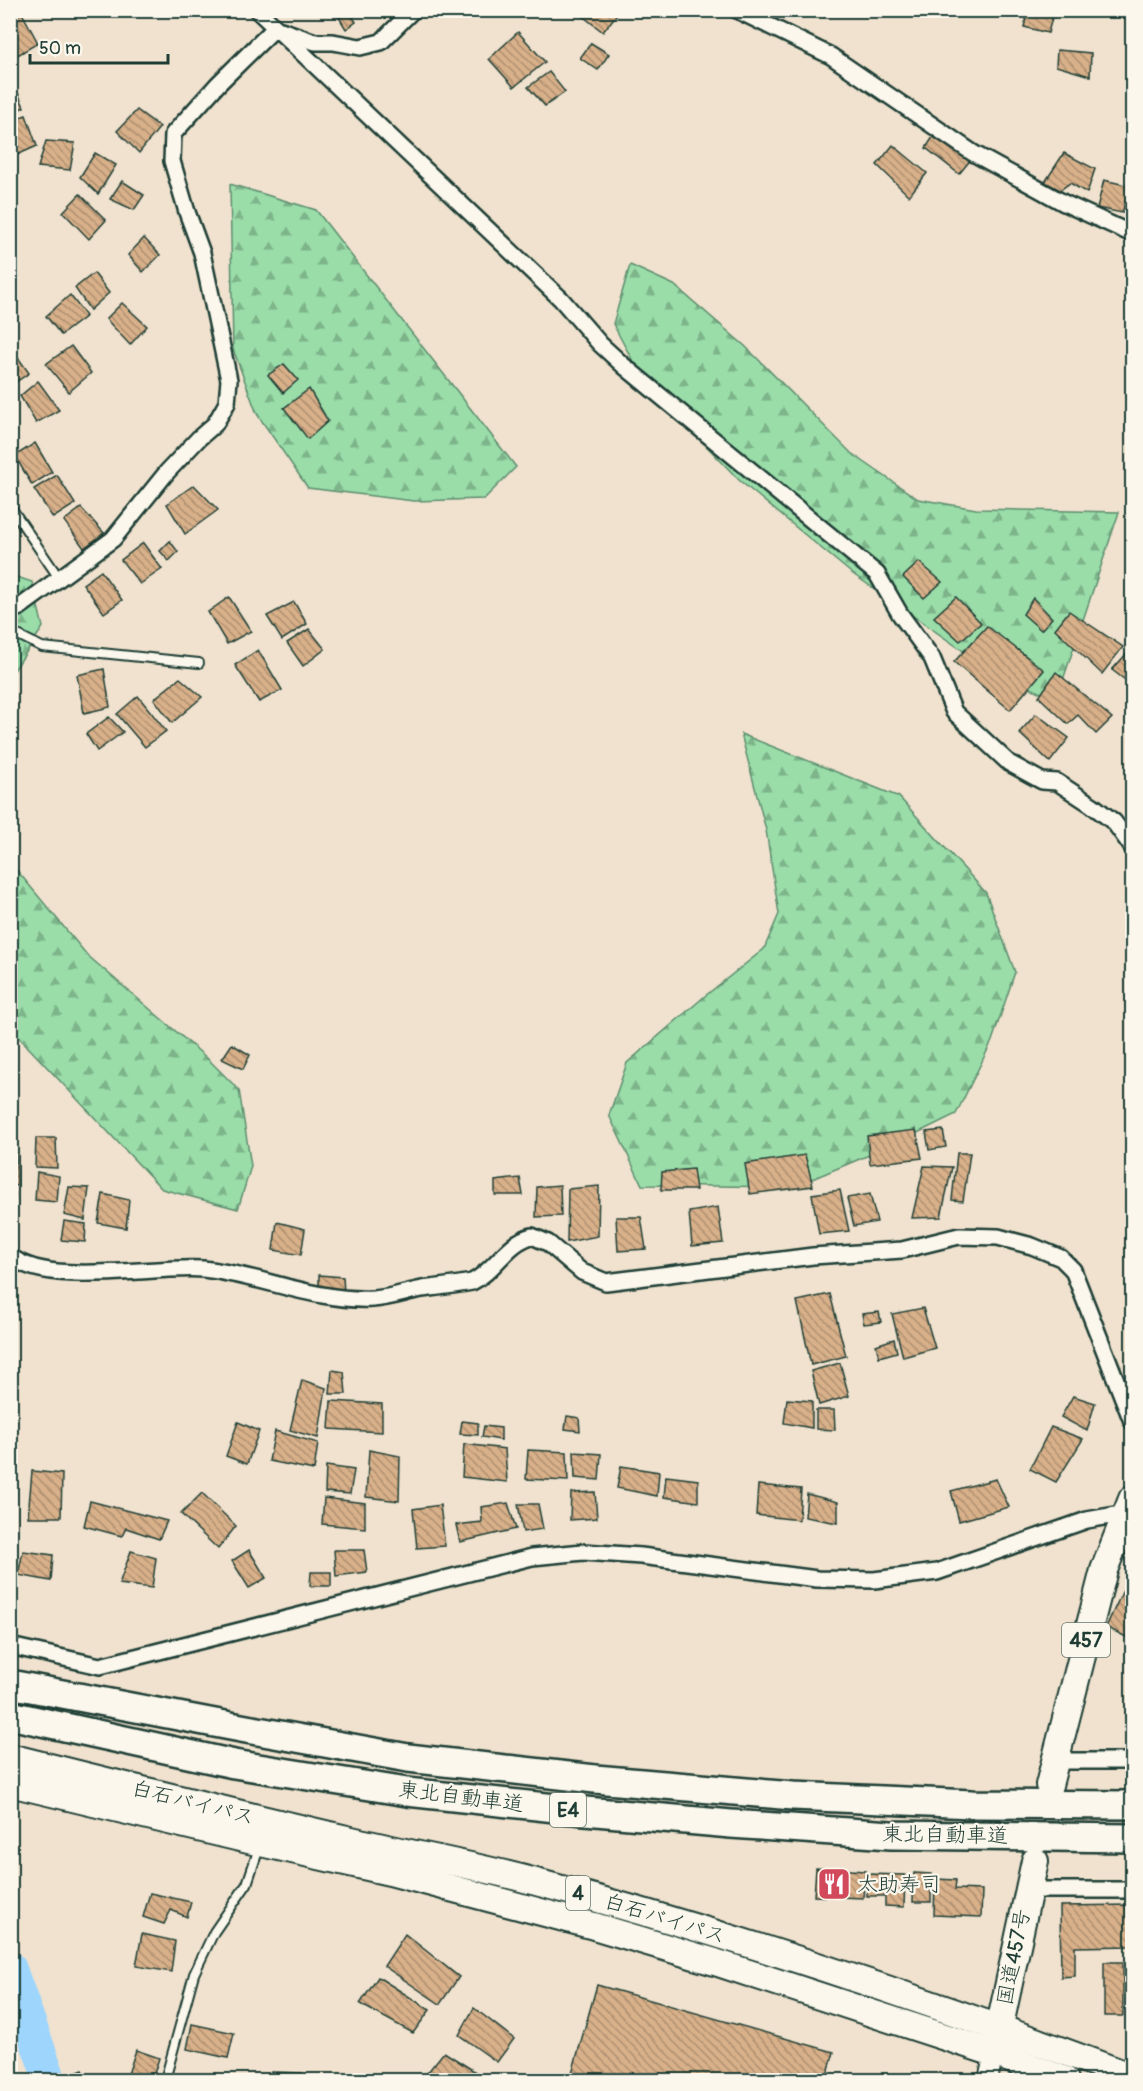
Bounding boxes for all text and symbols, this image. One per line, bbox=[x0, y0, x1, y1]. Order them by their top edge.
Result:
scale bar bbox=[30, 27, 168, 65]
text: 50 m bbox=[39, 37, 81, 60]
road number: 457 bbox=[1062, 1623, 1110, 1657]
street label: 白石バイパス bbox=[129, 1775, 257, 1831]
street label: 東北自動車道 bbox=[397, 1776, 525, 1818]
road number: E4 bbox=[550, 1793, 586, 1827]
street label: 東北自動車道 bbox=[882, 1820, 1008, 1850]
restaurant icon: 太助寿司 bbox=[816, 1866, 852, 1902]
place label: 太助寿司 bbox=[857, 1871, 941, 1898]
road number: 4 bbox=[566, 1876, 590, 1910]
street label: 白石バイパス bbox=[601, 1888, 729, 1950]
street label: 国道457号 bbox=[991, 1906, 1037, 2008]

